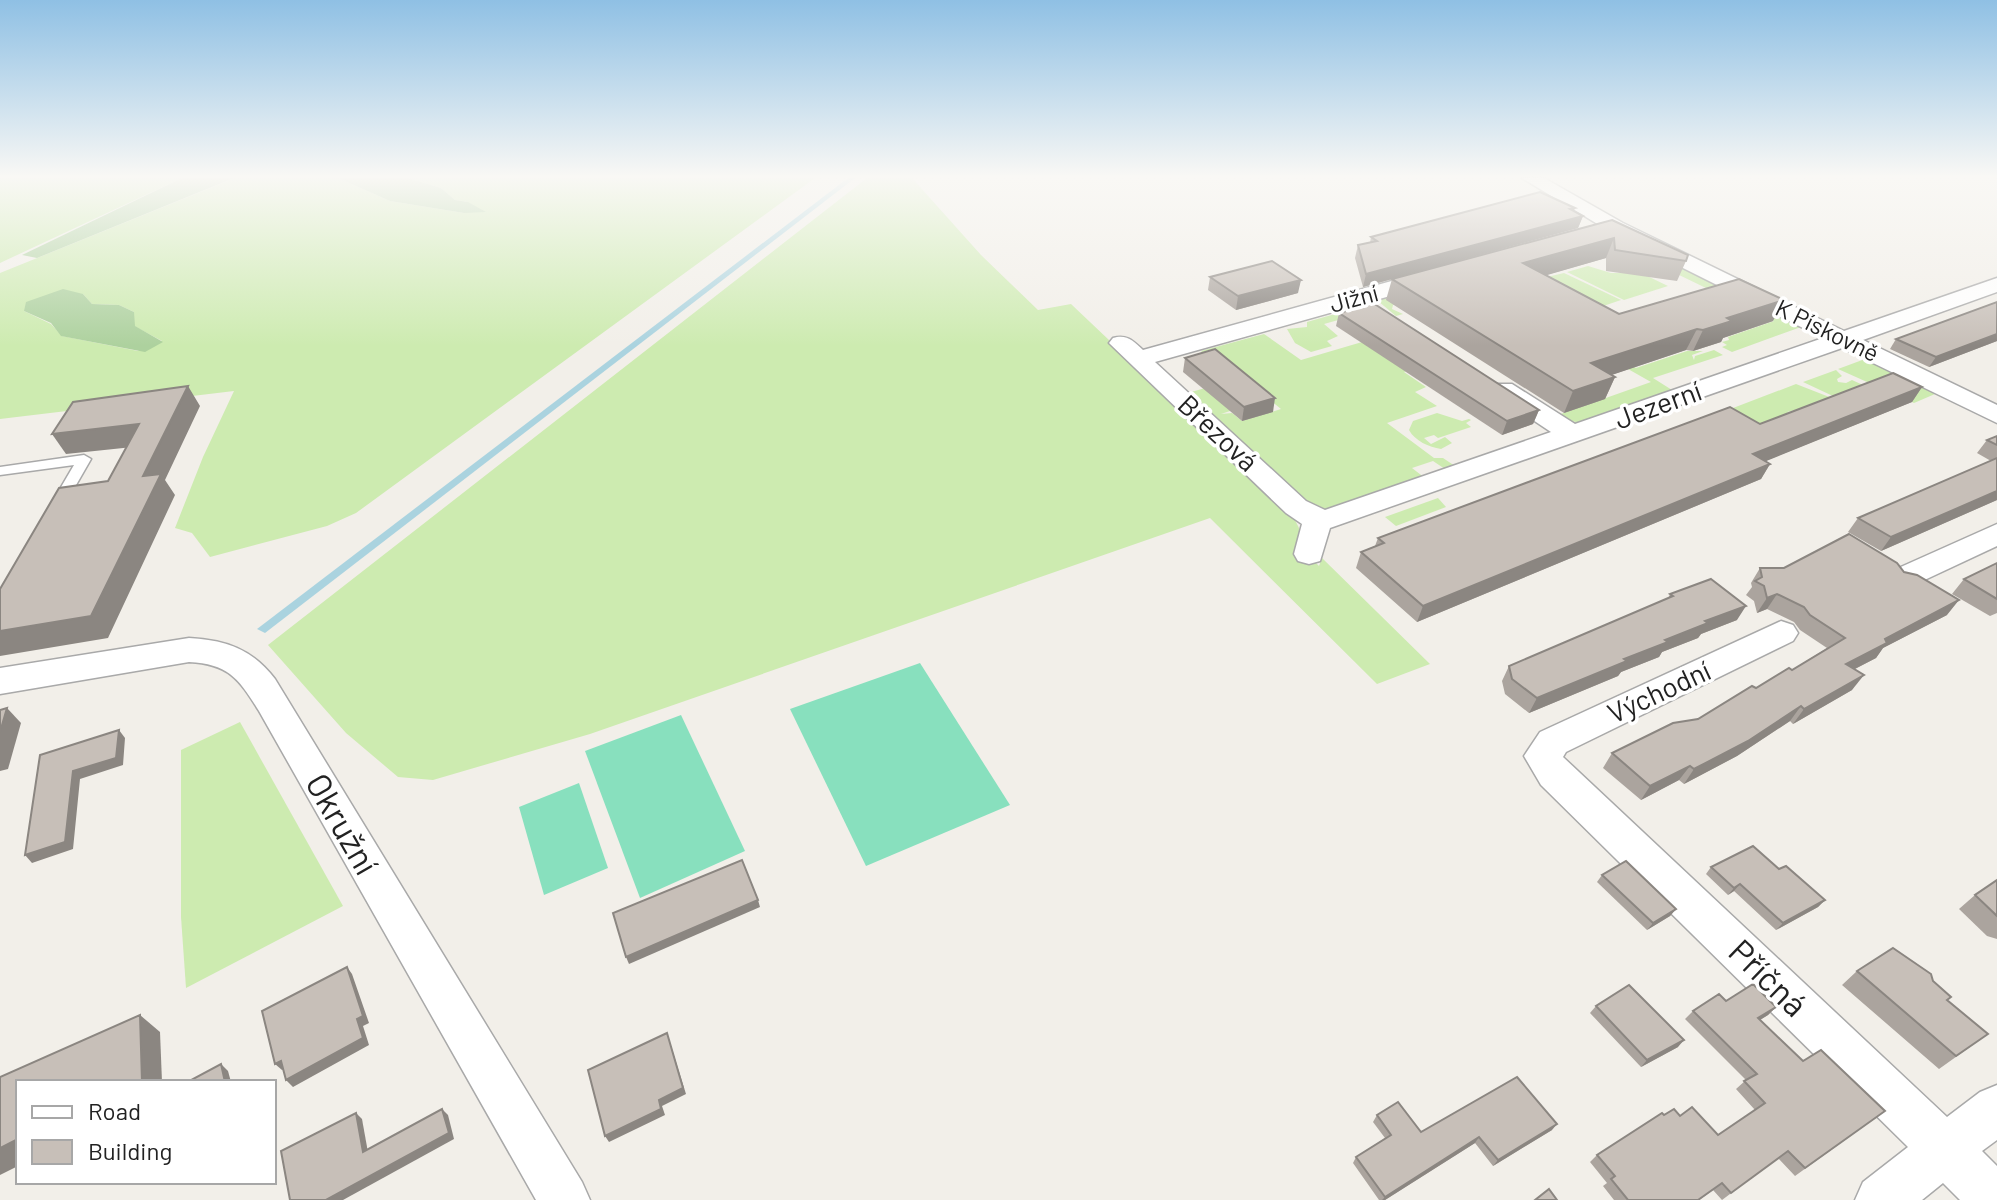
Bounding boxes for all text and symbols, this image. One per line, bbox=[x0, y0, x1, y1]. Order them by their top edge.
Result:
street label: Jižní bbox=[1326, 277, 1381, 318]
street label: K Pískovně bbox=[1771, 292, 1884, 367]
street label: Jezerní bbox=[1610, 373, 1706, 435]
street label: Březová bbox=[1172, 387, 1266, 478]
street label: Východní bbox=[1602, 652, 1716, 730]
street label: Okružní bbox=[298, 766, 388, 881]
street label: Příčná bbox=[1721, 930, 1817, 1024]
legend bbox=[16, 1080, 276, 1184]
text: Road bbox=[88, 1096, 141, 1125]
text: Building bbox=[88, 1136, 172, 1165]

